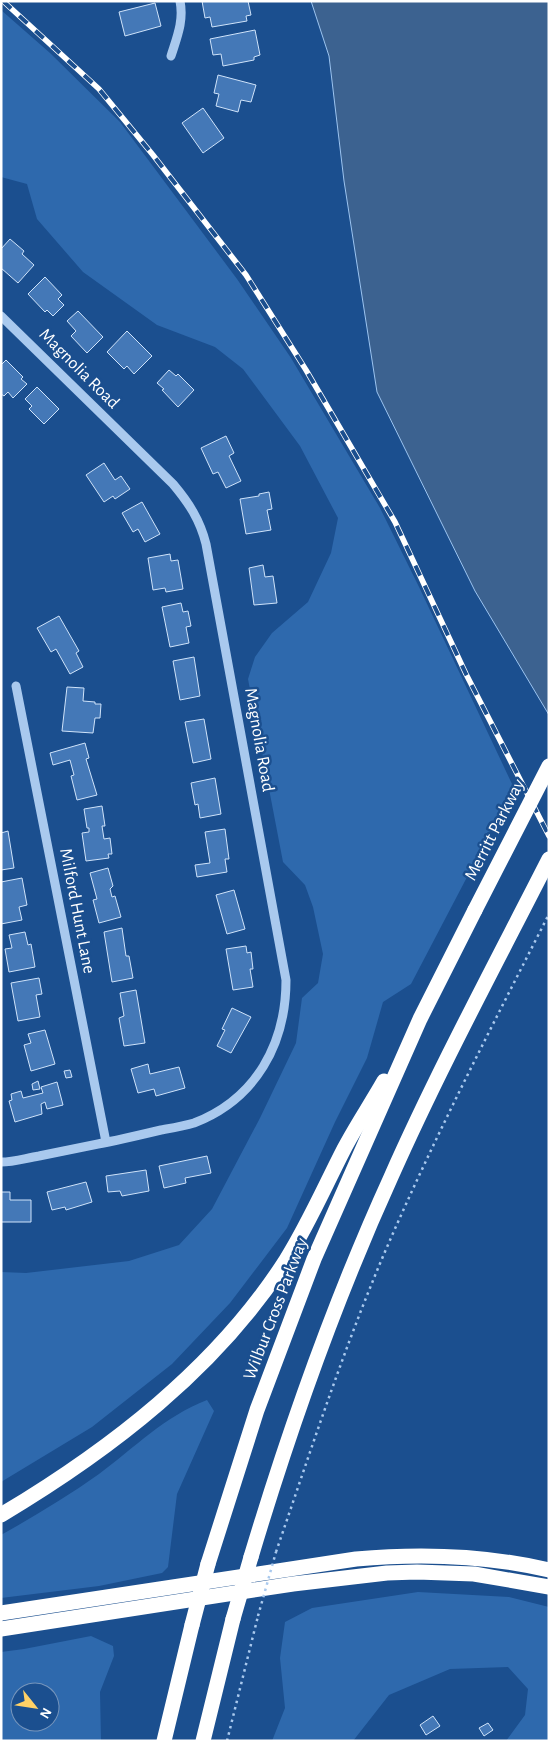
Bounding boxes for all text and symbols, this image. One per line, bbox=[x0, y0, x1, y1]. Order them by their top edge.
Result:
street label: Magnolia Road bbox=[35, 325, 123, 413]
street label: Magnolia Road bbox=[241, 687, 277, 793]
street label: Merritt Parkway bbox=[462, 776, 528, 884]
street label: Milford Hunt Lane bbox=[56, 847, 98, 975]
street label: Wilbur Cross Parkway bbox=[241, 1235, 311, 1382]
north arrow bbox=[10, 1682, 60, 1732]
text: N bbox=[37, 1705, 54, 1721]

